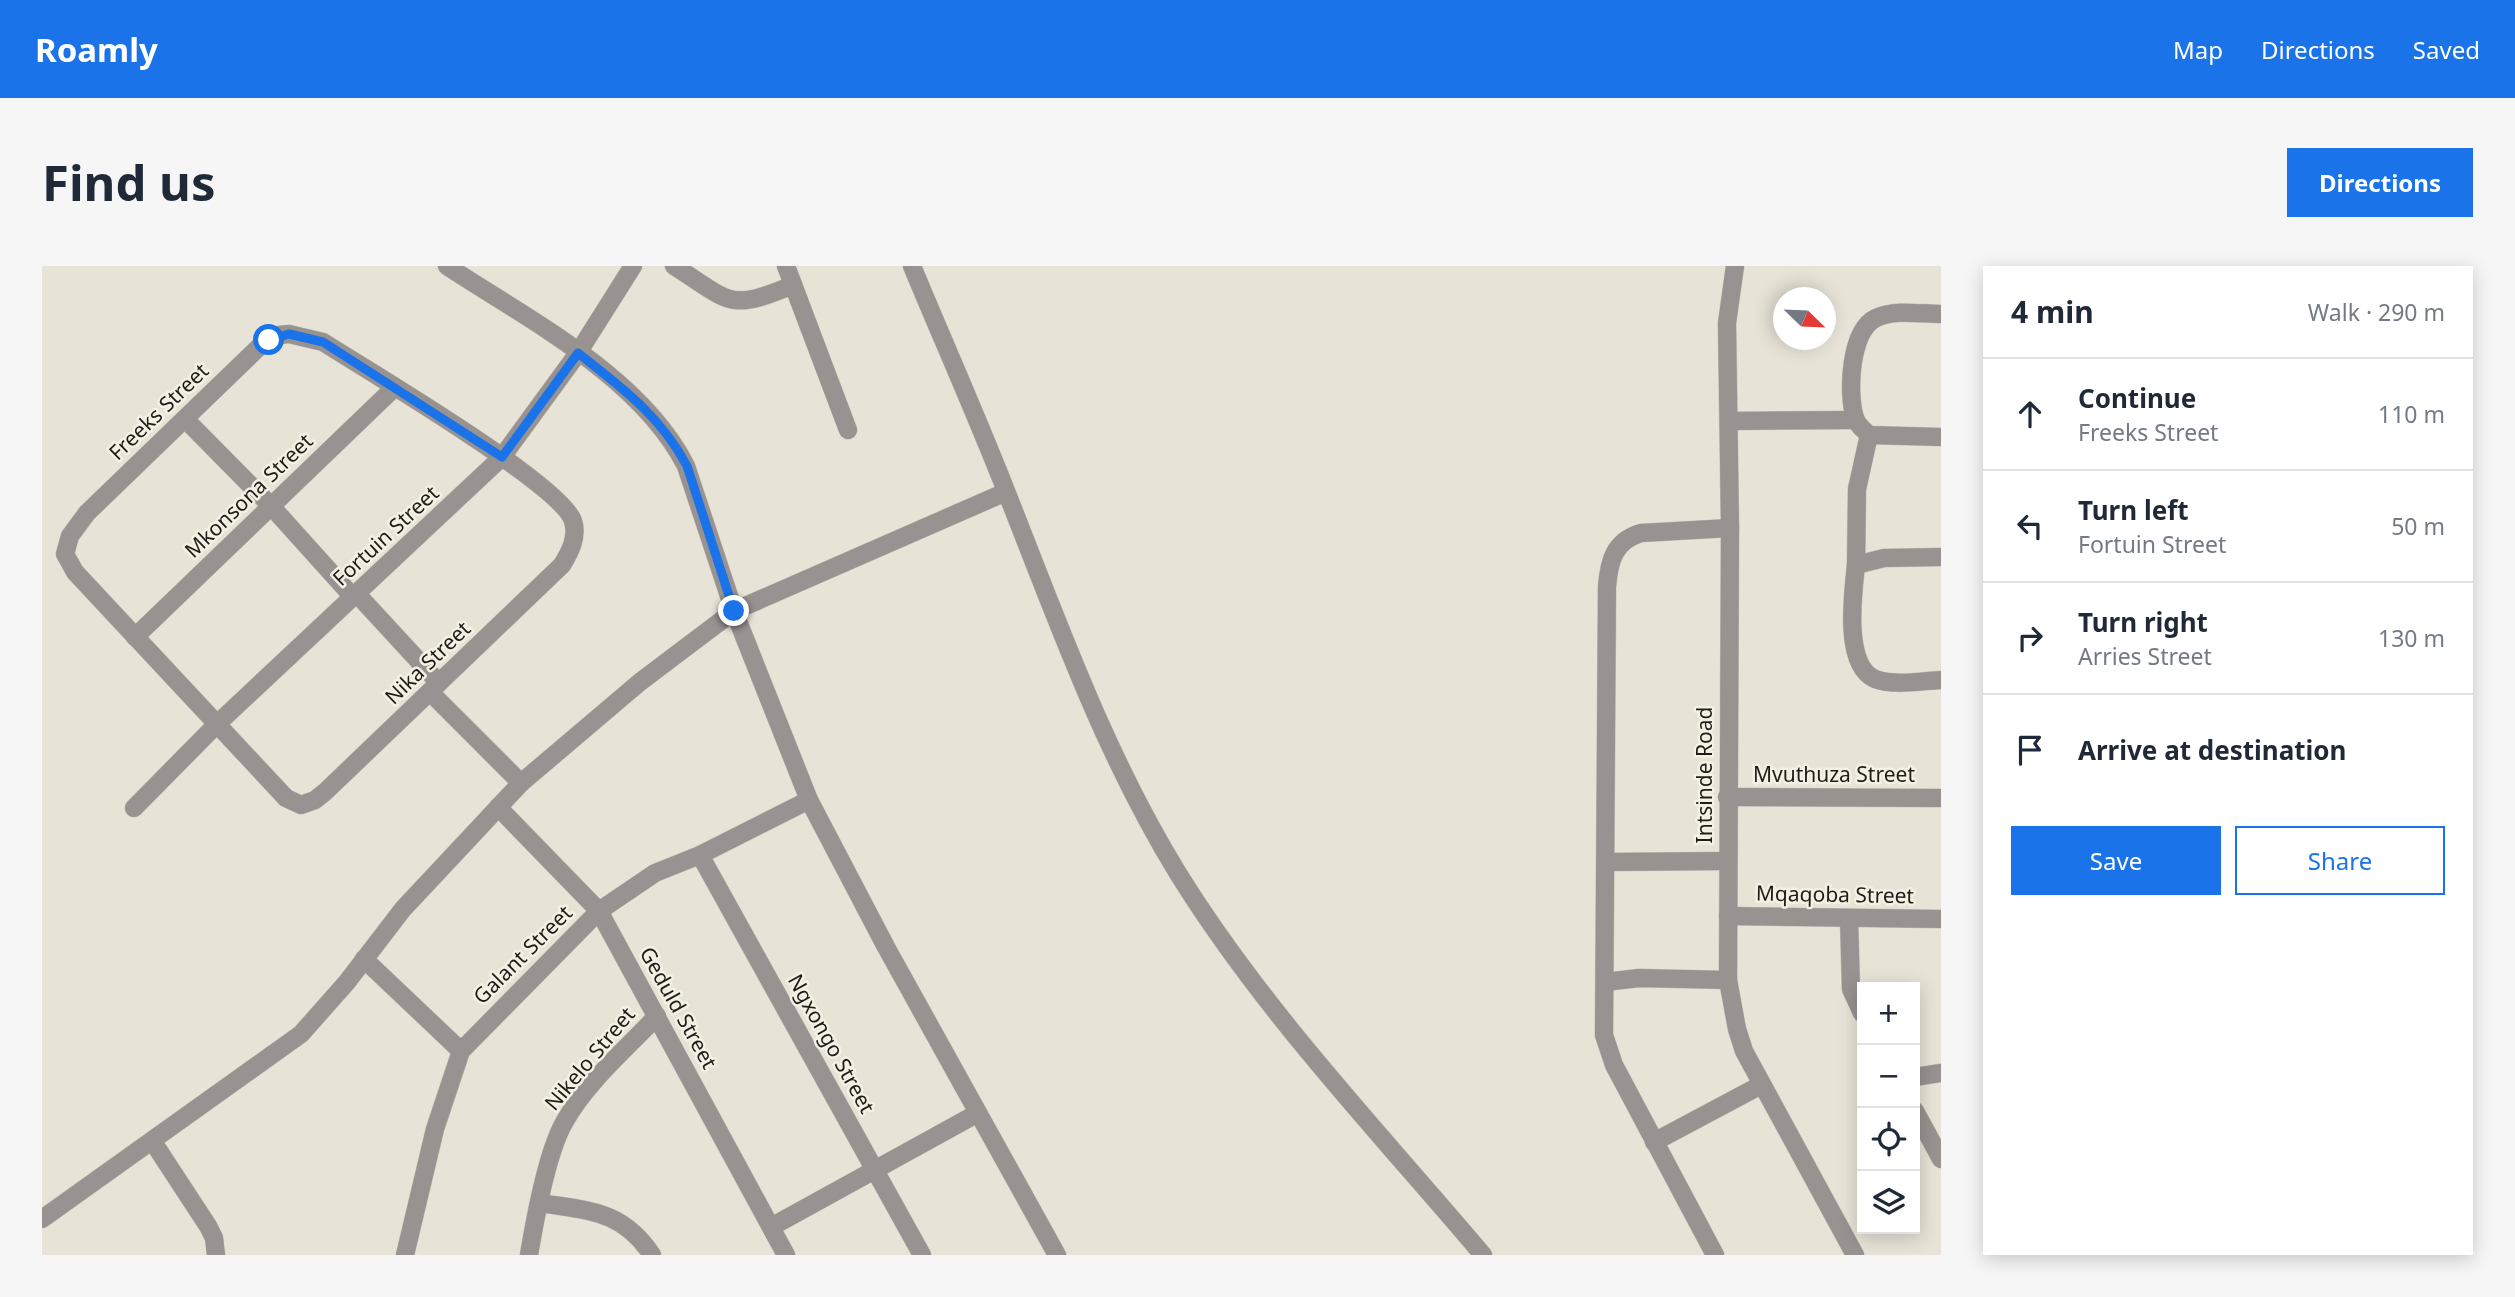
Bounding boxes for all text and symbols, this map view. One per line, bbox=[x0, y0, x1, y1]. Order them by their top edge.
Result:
text: Roamly bbox=[35, 27, 158, 72]
text: Map bbox=[2173, 33, 2223, 66]
text: Directions bbox=[2261, 33, 2375, 66]
text: Saved bbox=[2413, 33, 2480, 66]
button: Directions bbox=[2287, 148, 2473, 217]
text: Find us bbox=[42, 149, 216, 215]
north arrow bbox=[1773, 287, 1836, 350]
text: 4 min bbox=[2011, 291, 2094, 332]
text: Walk · 290 m bbox=[2308, 296, 2445, 328]
route start bbox=[253, 324, 284, 355]
street label: Freeks Street bbox=[102, 356, 214, 466]
text: Continue bbox=[2078, 380, 2196, 416]
icon: ahead bbox=[2011, 395, 2049, 433]
text: 110 m bbox=[2378, 398, 2445, 430]
text: Freeks Street bbox=[2078, 416, 2218, 448]
street label: Mkonsona Street bbox=[178, 427, 319, 564]
street label: Fortuin Street bbox=[326, 479, 445, 592]
text: Turn left bbox=[2078, 492, 2189, 528]
icon: left bbox=[2011, 507, 2049, 545]
text: 50 m bbox=[2391, 510, 2445, 542]
text: Fortuin Street bbox=[2078, 528, 2226, 560]
route end bbox=[718, 595, 749, 626]
text: Turn right bbox=[2078, 604, 2208, 640]
street label: Nika Street bbox=[379, 614, 476, 710]
icon: right bbox=[2011, 619, 2049, 657]
text: 130 m bbox=[2378, 622, 2445, 654]
text: Arries Street bbox=[2078, 640, 2212, 672]
street label: Intsinde Road bbox=[1690, 707, 1718, 843]
icon: arrive bbox=[2011, 731, 2049, 769]
text: Arrive at destination bbox=[2078, 732, 2347, 768]
street label: Mvuthuza Street bbox=[1753, 760, 1915, 788]
button: Save bbox=[2011, 826, 2221, 895]
button: Share bbox=[2235, 826, 2445, 895]
street label: Mqaqoba Street bbox=[1756, 879, 1915, 909]
street label: Galant Street bbox=[467, 899, 578, 1010]
street label: Geduld Street bbox=[634, 941, 724, 1074]
street label: Ngxongo Street bbox=[782, 969, 882, 1118]
map controls bbox=[1857, 982, 1920, 1234]
button: + bbox=[1857, 982, 1920, 1045]
street label: Nikelo Street bbox=[538, 1001, 641, 1116]
button: − bbox=[1857, 1045, 1920, 1108]
button: locate bbox=[1857, 1108, 1920, 1171]
button: layers bbox=[1857, 1171, 1920, 1234]

